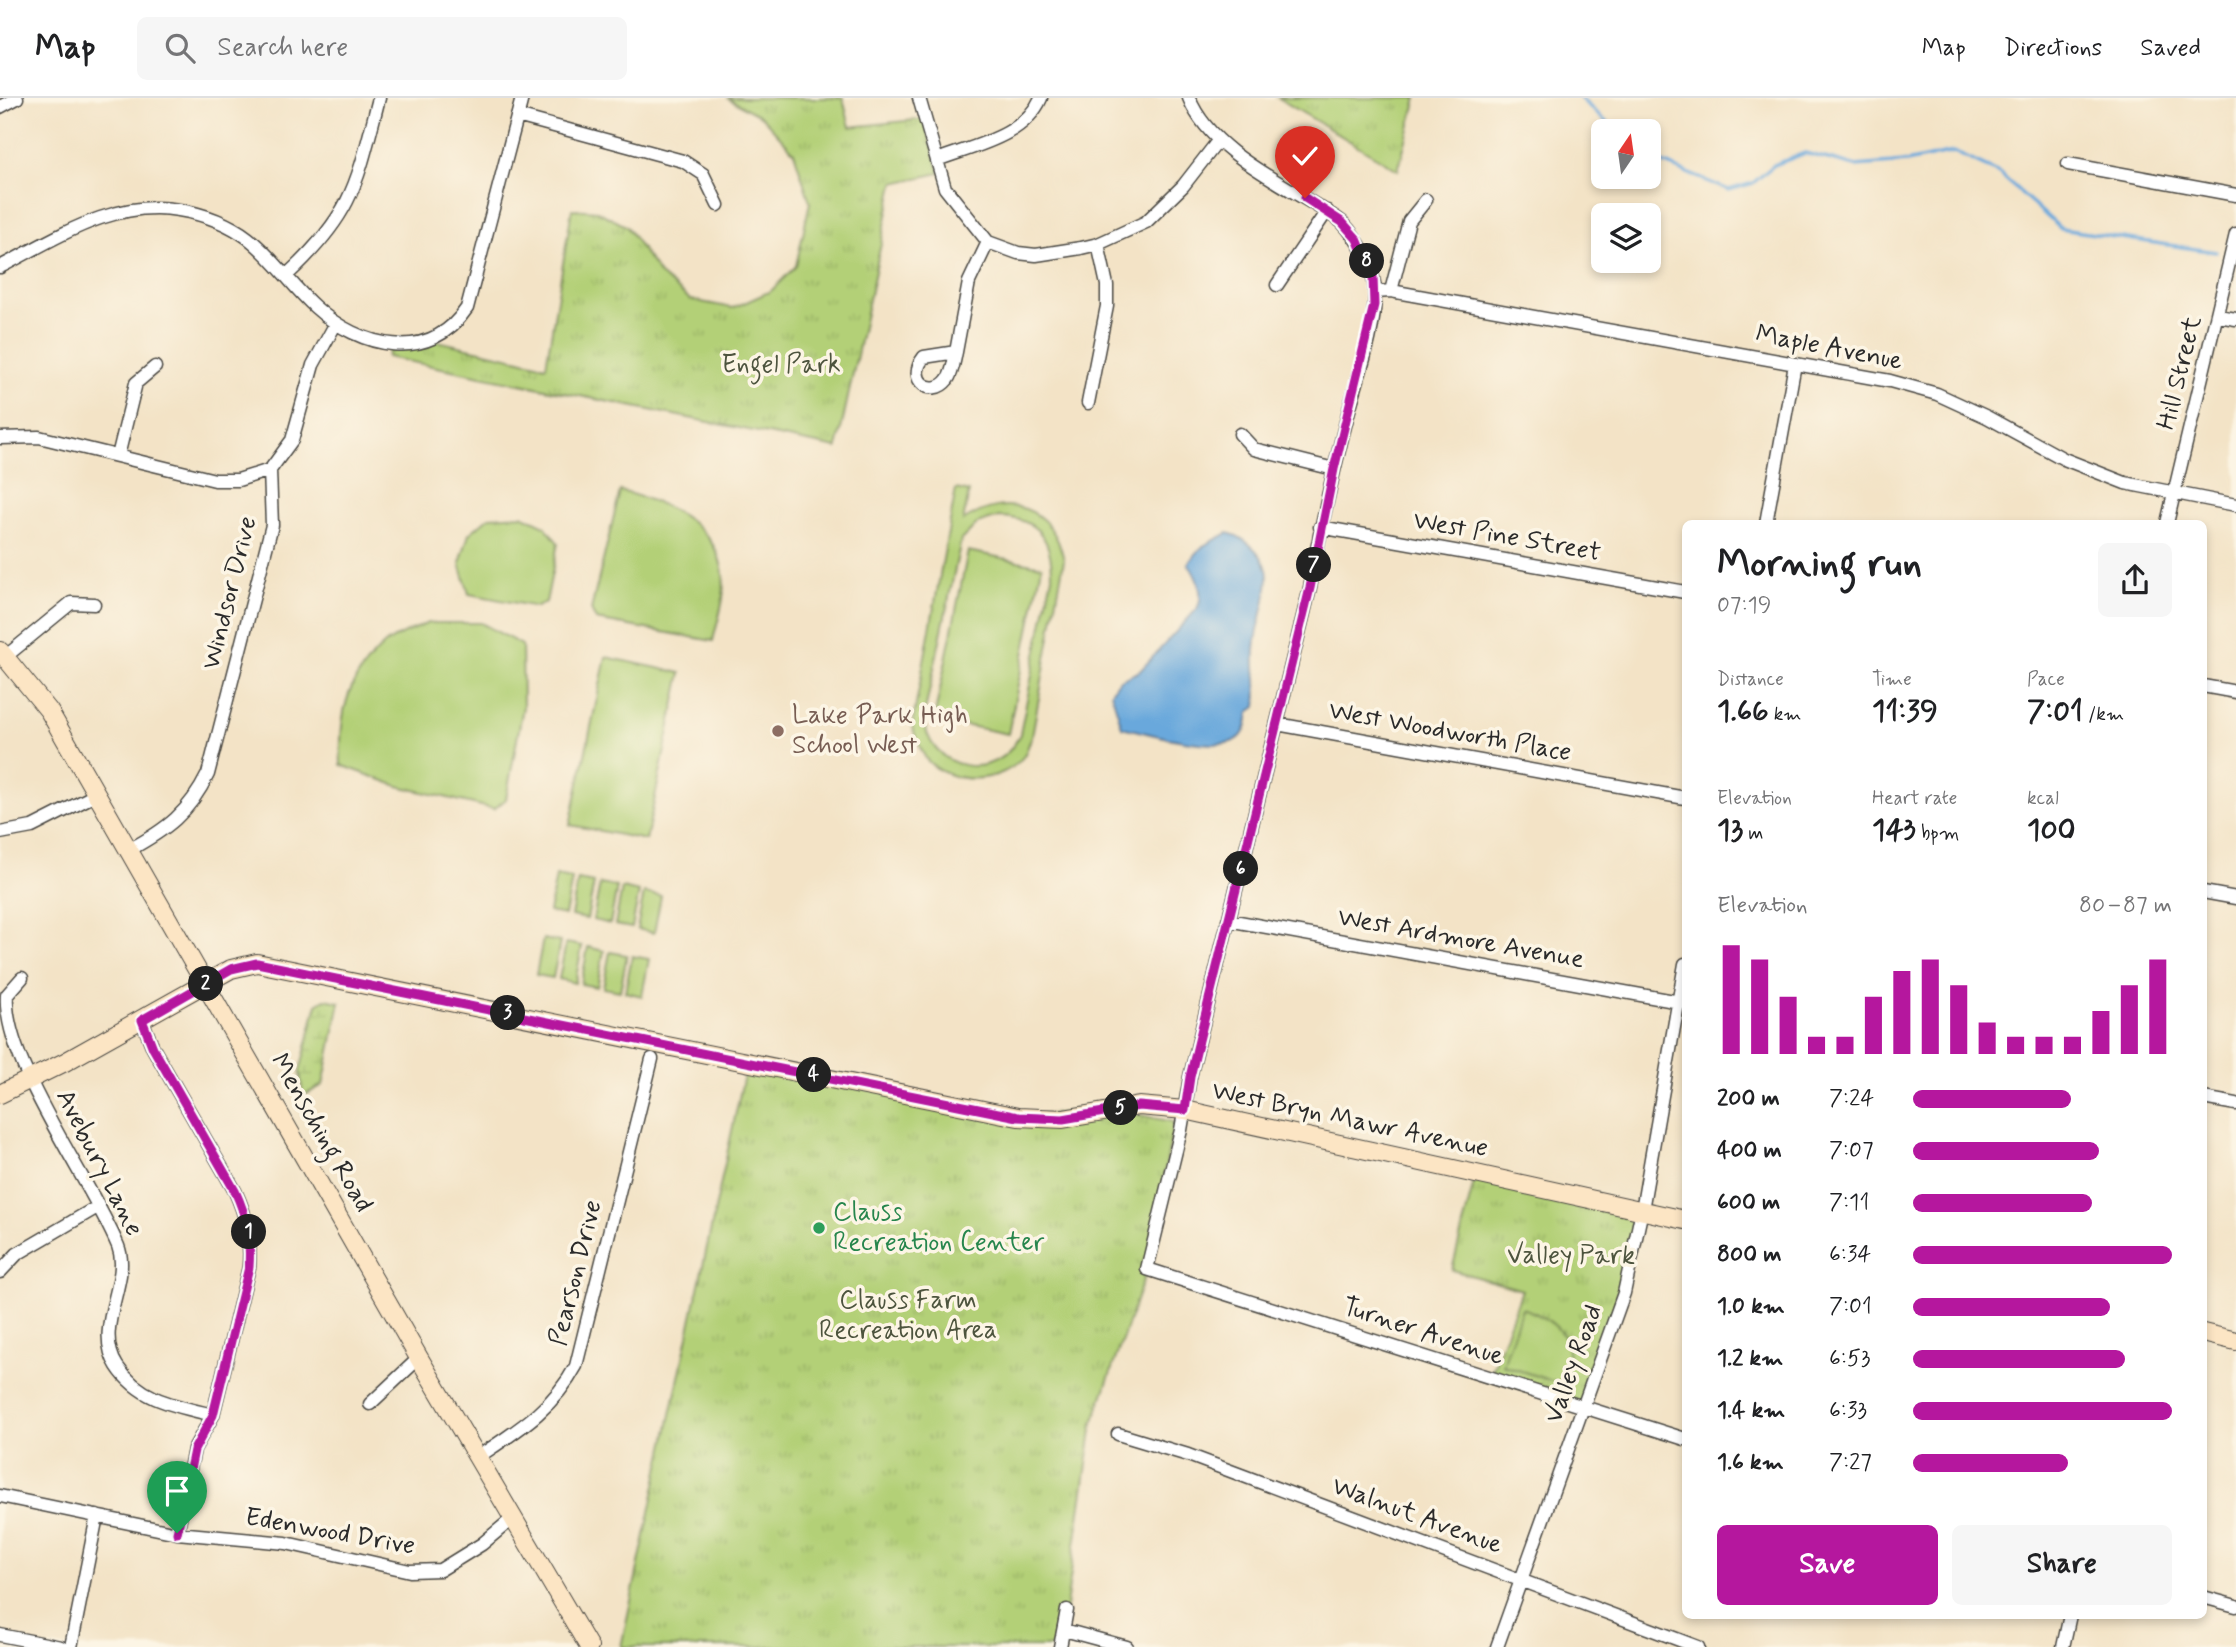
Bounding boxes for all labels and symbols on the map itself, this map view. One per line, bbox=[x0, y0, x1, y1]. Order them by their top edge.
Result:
north arrow bbox=[1591, 119, 1661, 189]
pin bbox=[1275, 126, 1335, 198]
pin: 8 bbox=[1350, 244, 1384, 278]
street label: Hill Street bbox=[2149, 313, 2211, 433]
street label: Maple Avenue bbox=[1753, 317, 1905, 379]
park label: Engel Park bbox=[721, 348, 841, 385]
street label: West Pine Street bbox=[1410, 504, 1604, 570]
street label: Windsor Drive bbox=[195, 513, 265, 673]
pin: 7 bbox=[1296, 547, 1332, 582]
street label: West Woodworth Place bbox=[1326, 694, 1574, 770]
place label: Lake Park High School West bbox=[792, 699, 968, 763]
marker: Lake Park High School West bbox=[770, 723, 786, 739]
pin: 6 bbox=[1224, 852, 1258, 886]
street label: West Ardmore Avenue bbox=[1335, 901, 1587, 977]
pin: 2 bbox=[188, 966, 224, 1001]
pin: 3 bbox=[490, 996, 526, 1030]
street label: Mensching Road bbox=[259, 1048, 380, 1220]
pin: 4 bbox=[796, 1058, 832, 1093]
street label: West Bryn Mawr Avenue bbox=[1209, 1074, 1491, 1166]
street label: Avebury Lane bbox=[47, 1084, 151, 1242]
pin: 5 bbox=[1104, 1090, 1138, 1126]
place label: Clauss Recreation Center bbox=[833, 1196, 1044, 1260]
street label: Pearson Drive bbox=[541, 1197, 611, 1349]
pin: 1 bbox=[232, 1214, 266, 1250]
marker: Clauss Recreation Center bbox=[811, 1220, 827, 1236]
park label: Valley Park bbox=[1507, 1239, 1635, 1273]
park label: Clauss Farm Recreation Area bbox=[819, 1284, 997, 1348]
street label: Turner Avenue bbox=[1338, 1290, 1508, 1374]
street label: Valley Road bbox=[1537, 1300, 1611, 1428]
pin bbox=[147, 1461, 207, 1533]
street label: Walnut Avenue bbox=[1327, 1469, 1507, 1563]
street label: Edenwood Drive bbox=[242, 1500, 418, 1564]

